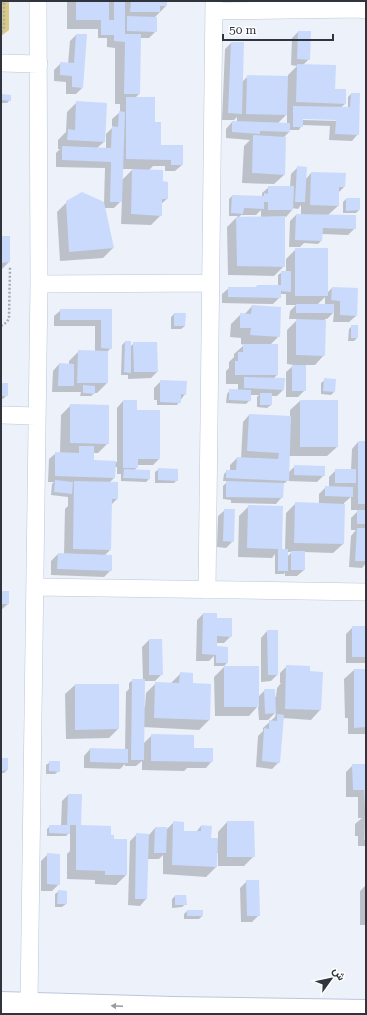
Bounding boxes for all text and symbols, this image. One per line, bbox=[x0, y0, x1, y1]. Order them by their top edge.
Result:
scale bar bbox=[223, 16, 333, 42]
text: 50 m bbox=[229, 23, 256, 37]
north arrow bbox=[311, 959, 351, 999]
text: ش bbox=[330, 965, 348, 983]
one-way arrow bbox=[111, 1003, 123, 1010]

